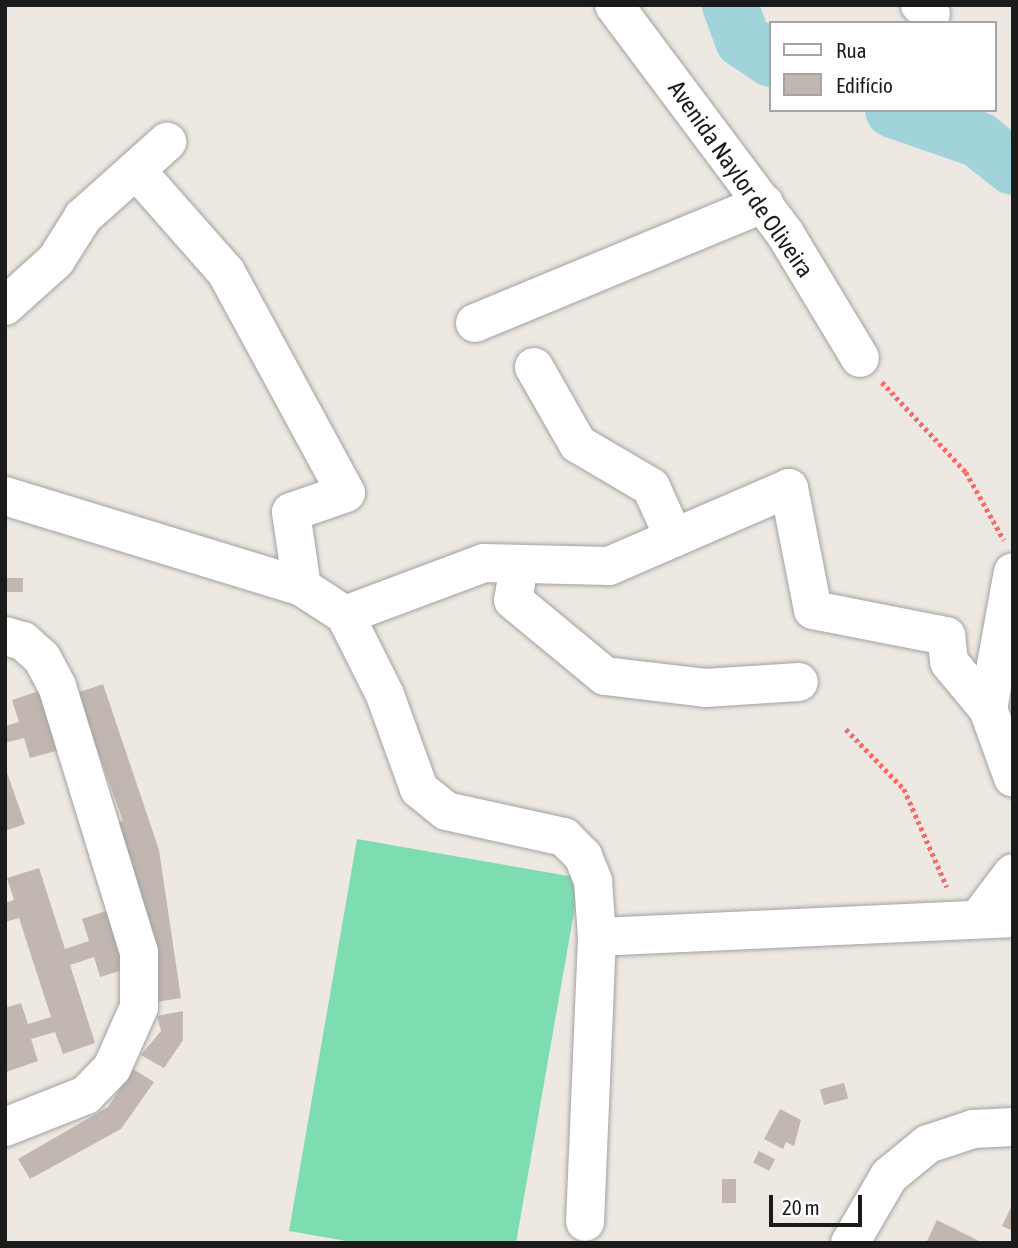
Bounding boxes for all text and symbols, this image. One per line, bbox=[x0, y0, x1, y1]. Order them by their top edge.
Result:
legend bbox=[769, 21, 997, 112]
text: Rua bbox=[836, 38, 866, 62]
text: Edifício bbox=[836, 73, 893, 97]
street label: Avenida Naylor de Oliveira bbox=[662, 75, 820, 283]
scale bar bbox=[773, 1182, 866, 1226]
text: 20 m bbox=[782, 1195, 820, 1219]

